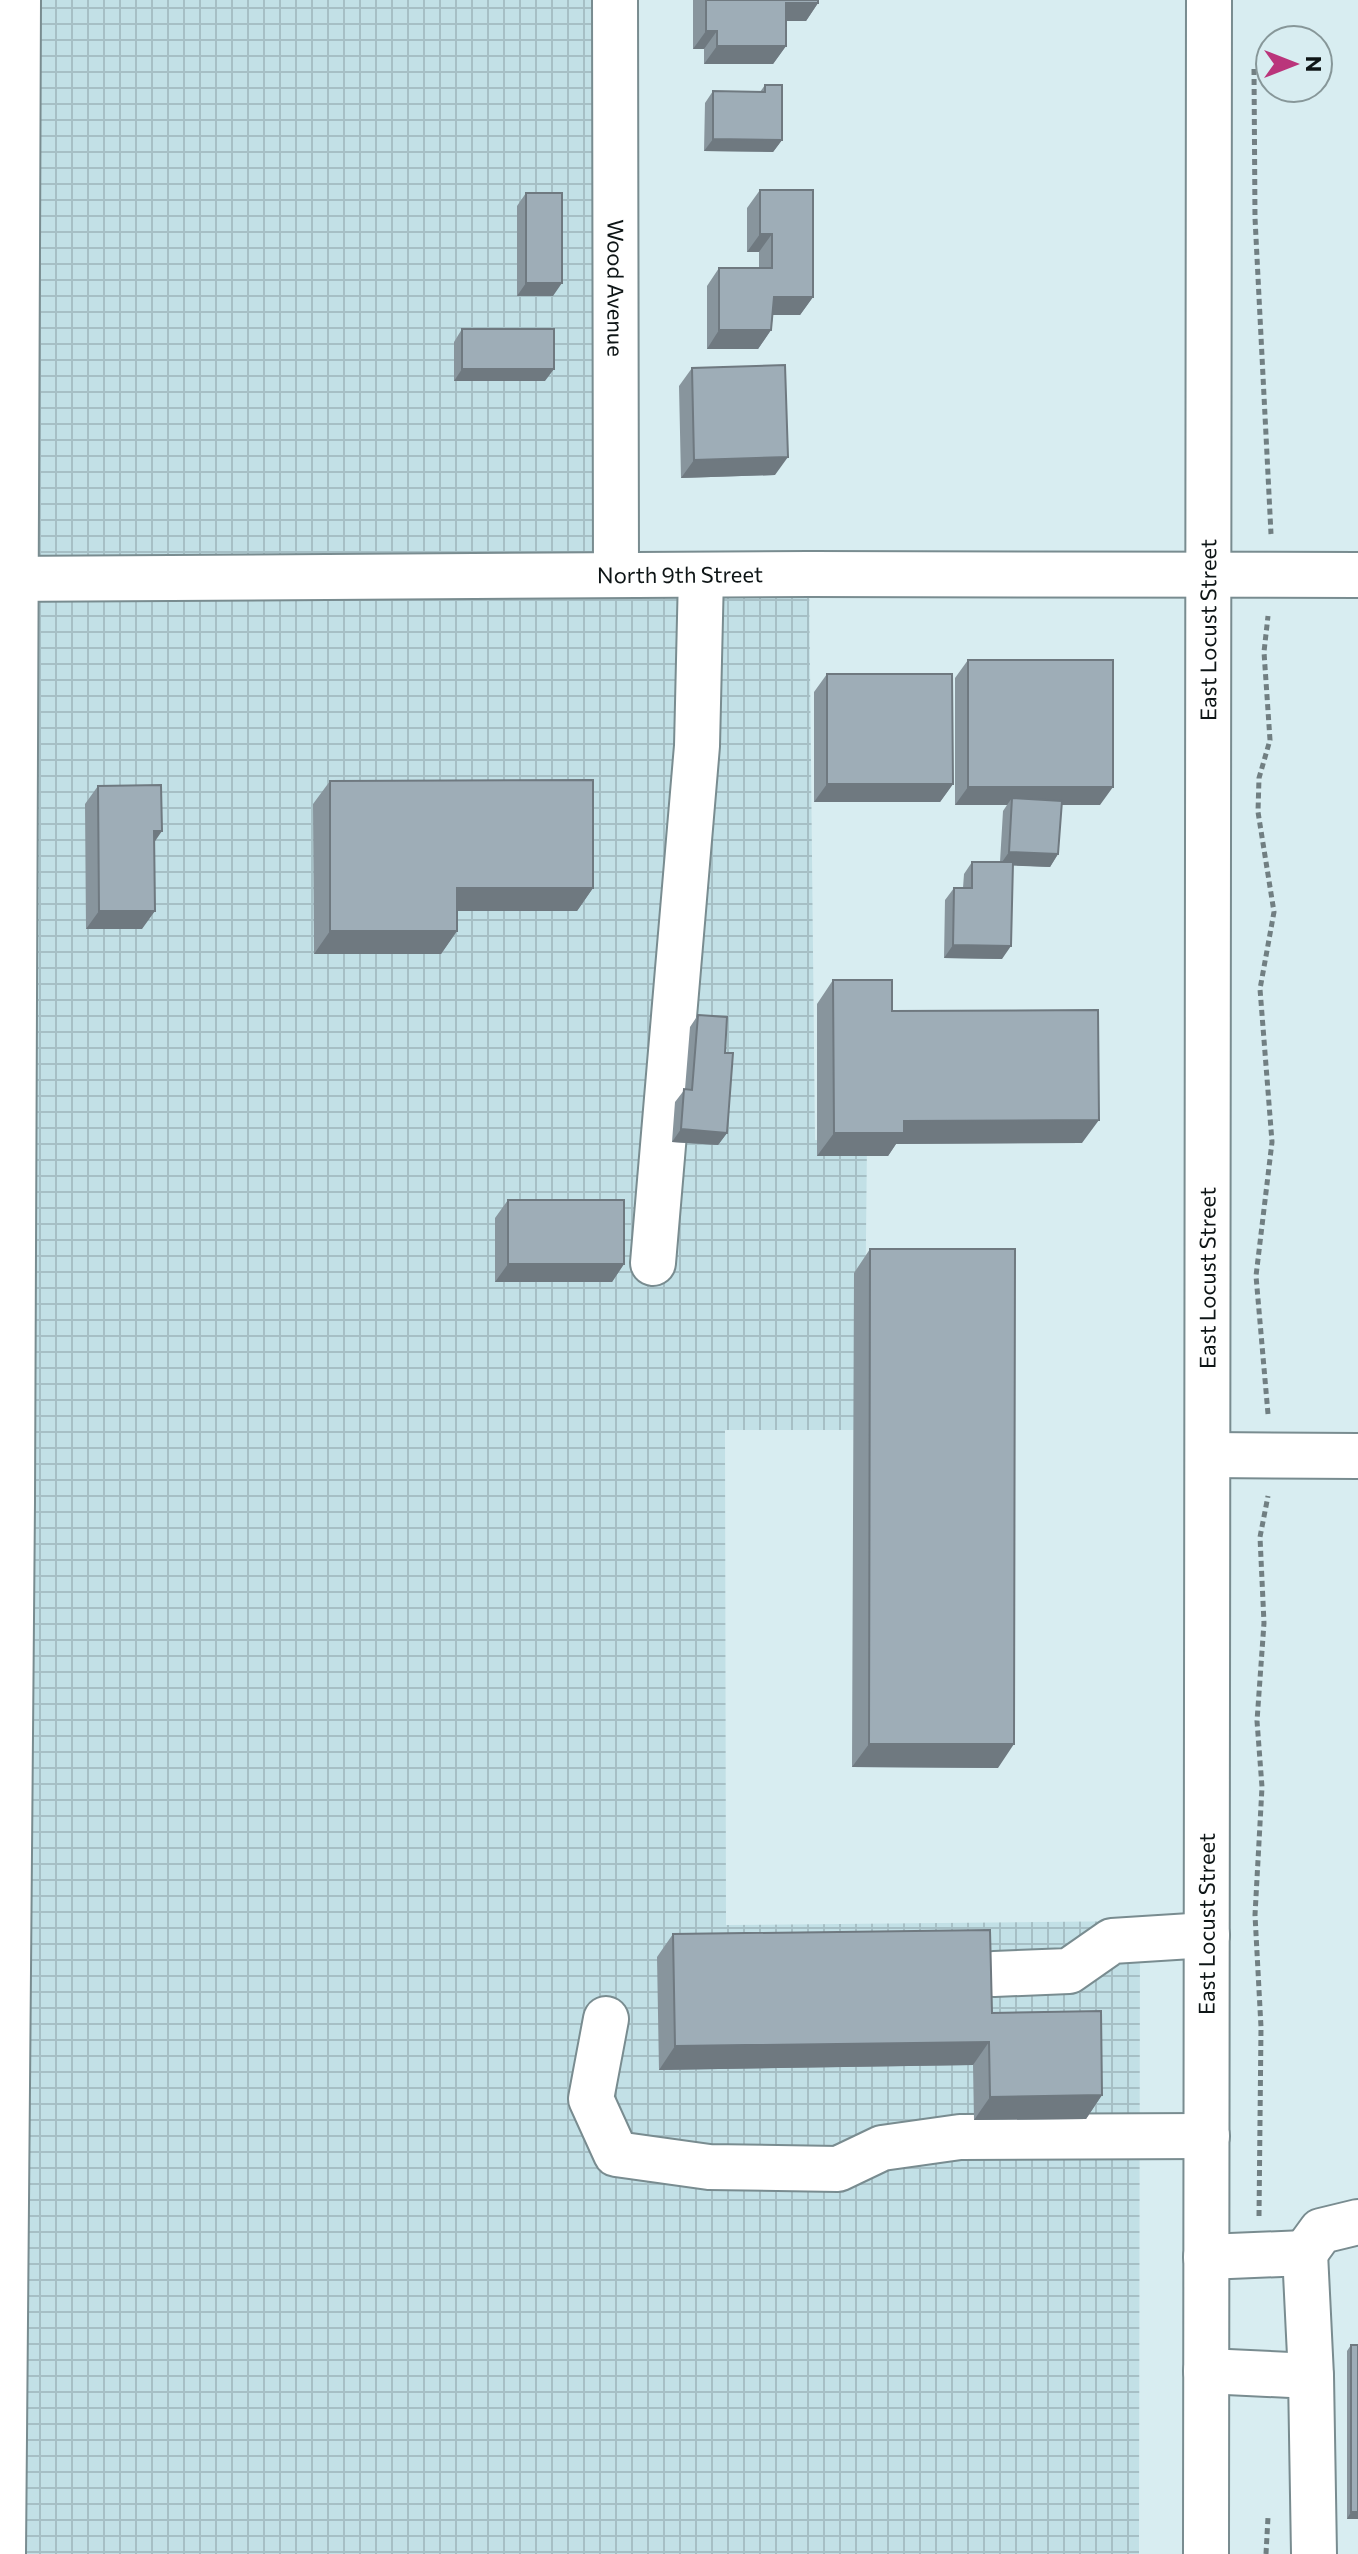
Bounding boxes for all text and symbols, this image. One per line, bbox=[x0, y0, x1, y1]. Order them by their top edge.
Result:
north arrow bbox=[1254, 24, 1334, 104]
text: N bbox=[1301, 56, 1328, 72]
street label: Wood Avenue bbox=[602, 219, 630, 357]
street label: East Locust Street bbox=[1194, 539, 1221, 721]
street label: North 9th Street bbox=[597, 560, 763, 588]
street label: East Locust Street bbox=[1193, 1187, 1221, 1369]
street label: East Locust Street bbox=[1193, 1833, 1220, 2015]

